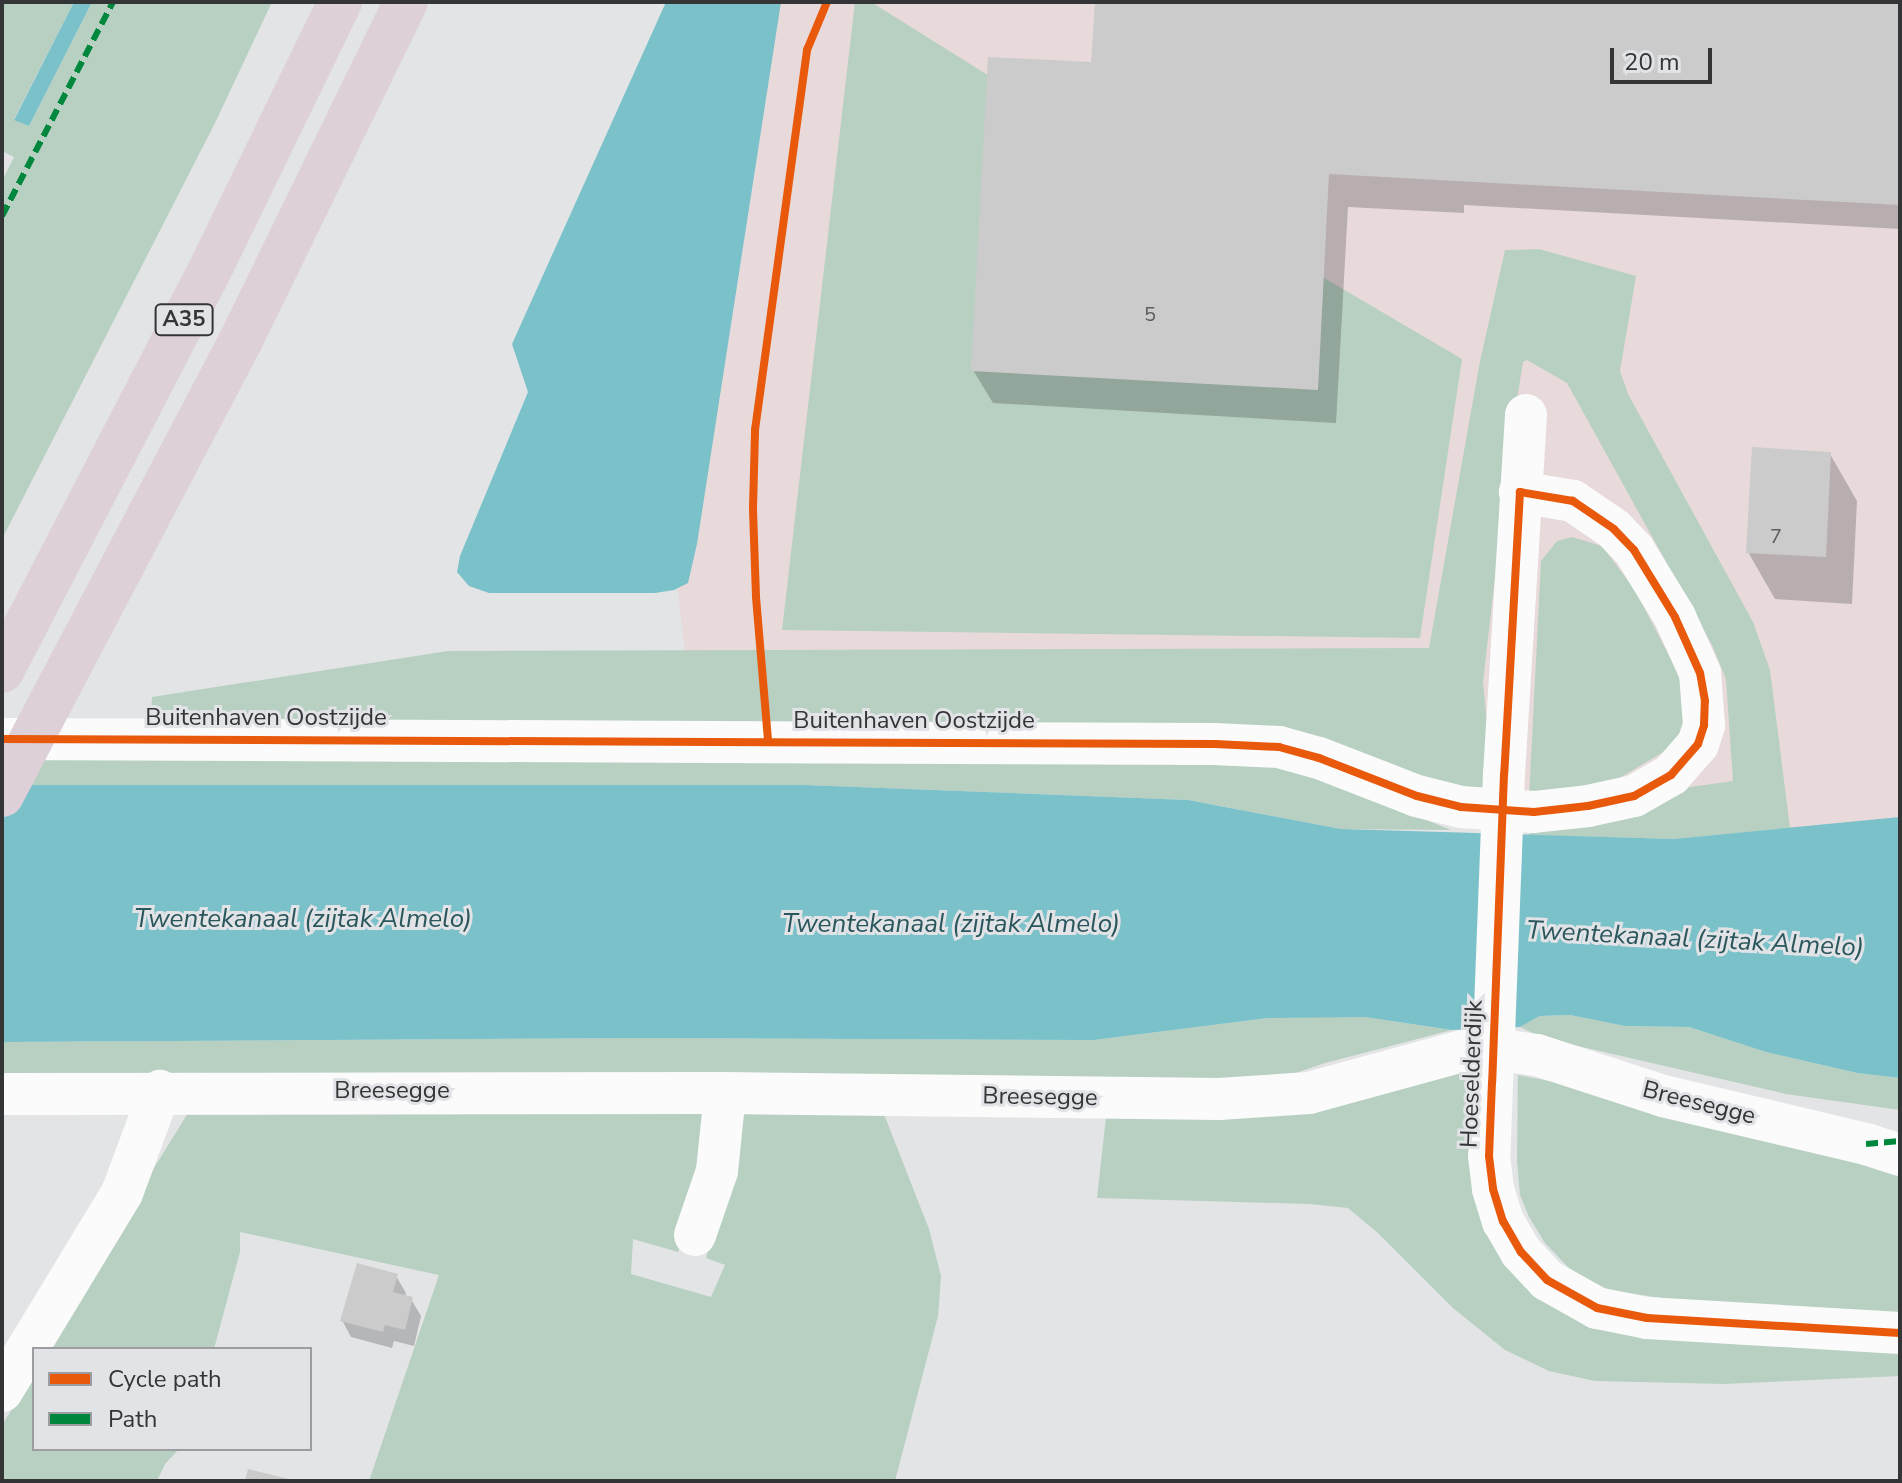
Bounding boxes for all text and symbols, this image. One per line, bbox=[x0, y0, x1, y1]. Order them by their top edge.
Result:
scale bar bbox=[1614, 32, 1716, 82]
text: 20 m bbox=[1624, 46, 1680, 78]
road number: A35 bbox=[154, 302, 214, 338]
house number: 5 bbox=[1144, 302, 1156, 326]
house number: 7 bbox=[1770, 524, 1782, 548]
street label: Buitenhaven Oostzijde bbox=[145, 704, 387, 732]
street label: Buitenhaven Oostzijde bbox=[793, 707, 1035, 735]
water label: Twentekanaal (zijtak Almelo) bbox=[134, 903, 472, 935]
water label: Twentekanaal (zijtak Almelo) bbox=[782, 908, 1120, 940]
water label: Twentekanaal (zijtak Almelo) bbox=[1525, 915, 1865, 963]
street label: Hoeselderdijk bbox=[1455, 999, 1489, 1149]
street label: Breesegge bbox=[1640, 1075, 1758, 1131]
street label: Breesegge bbox=[334, 1077, 450, 1105]
street label: Breesegge bbox=[982, 1082, 1098, 1112]
legend bbox=[32, 1347, 312, 1451]
text: Cycle path bbox=[108, 1363, 222, 1395]
text: Path bbox=[108, 1403, 157, 1435]

